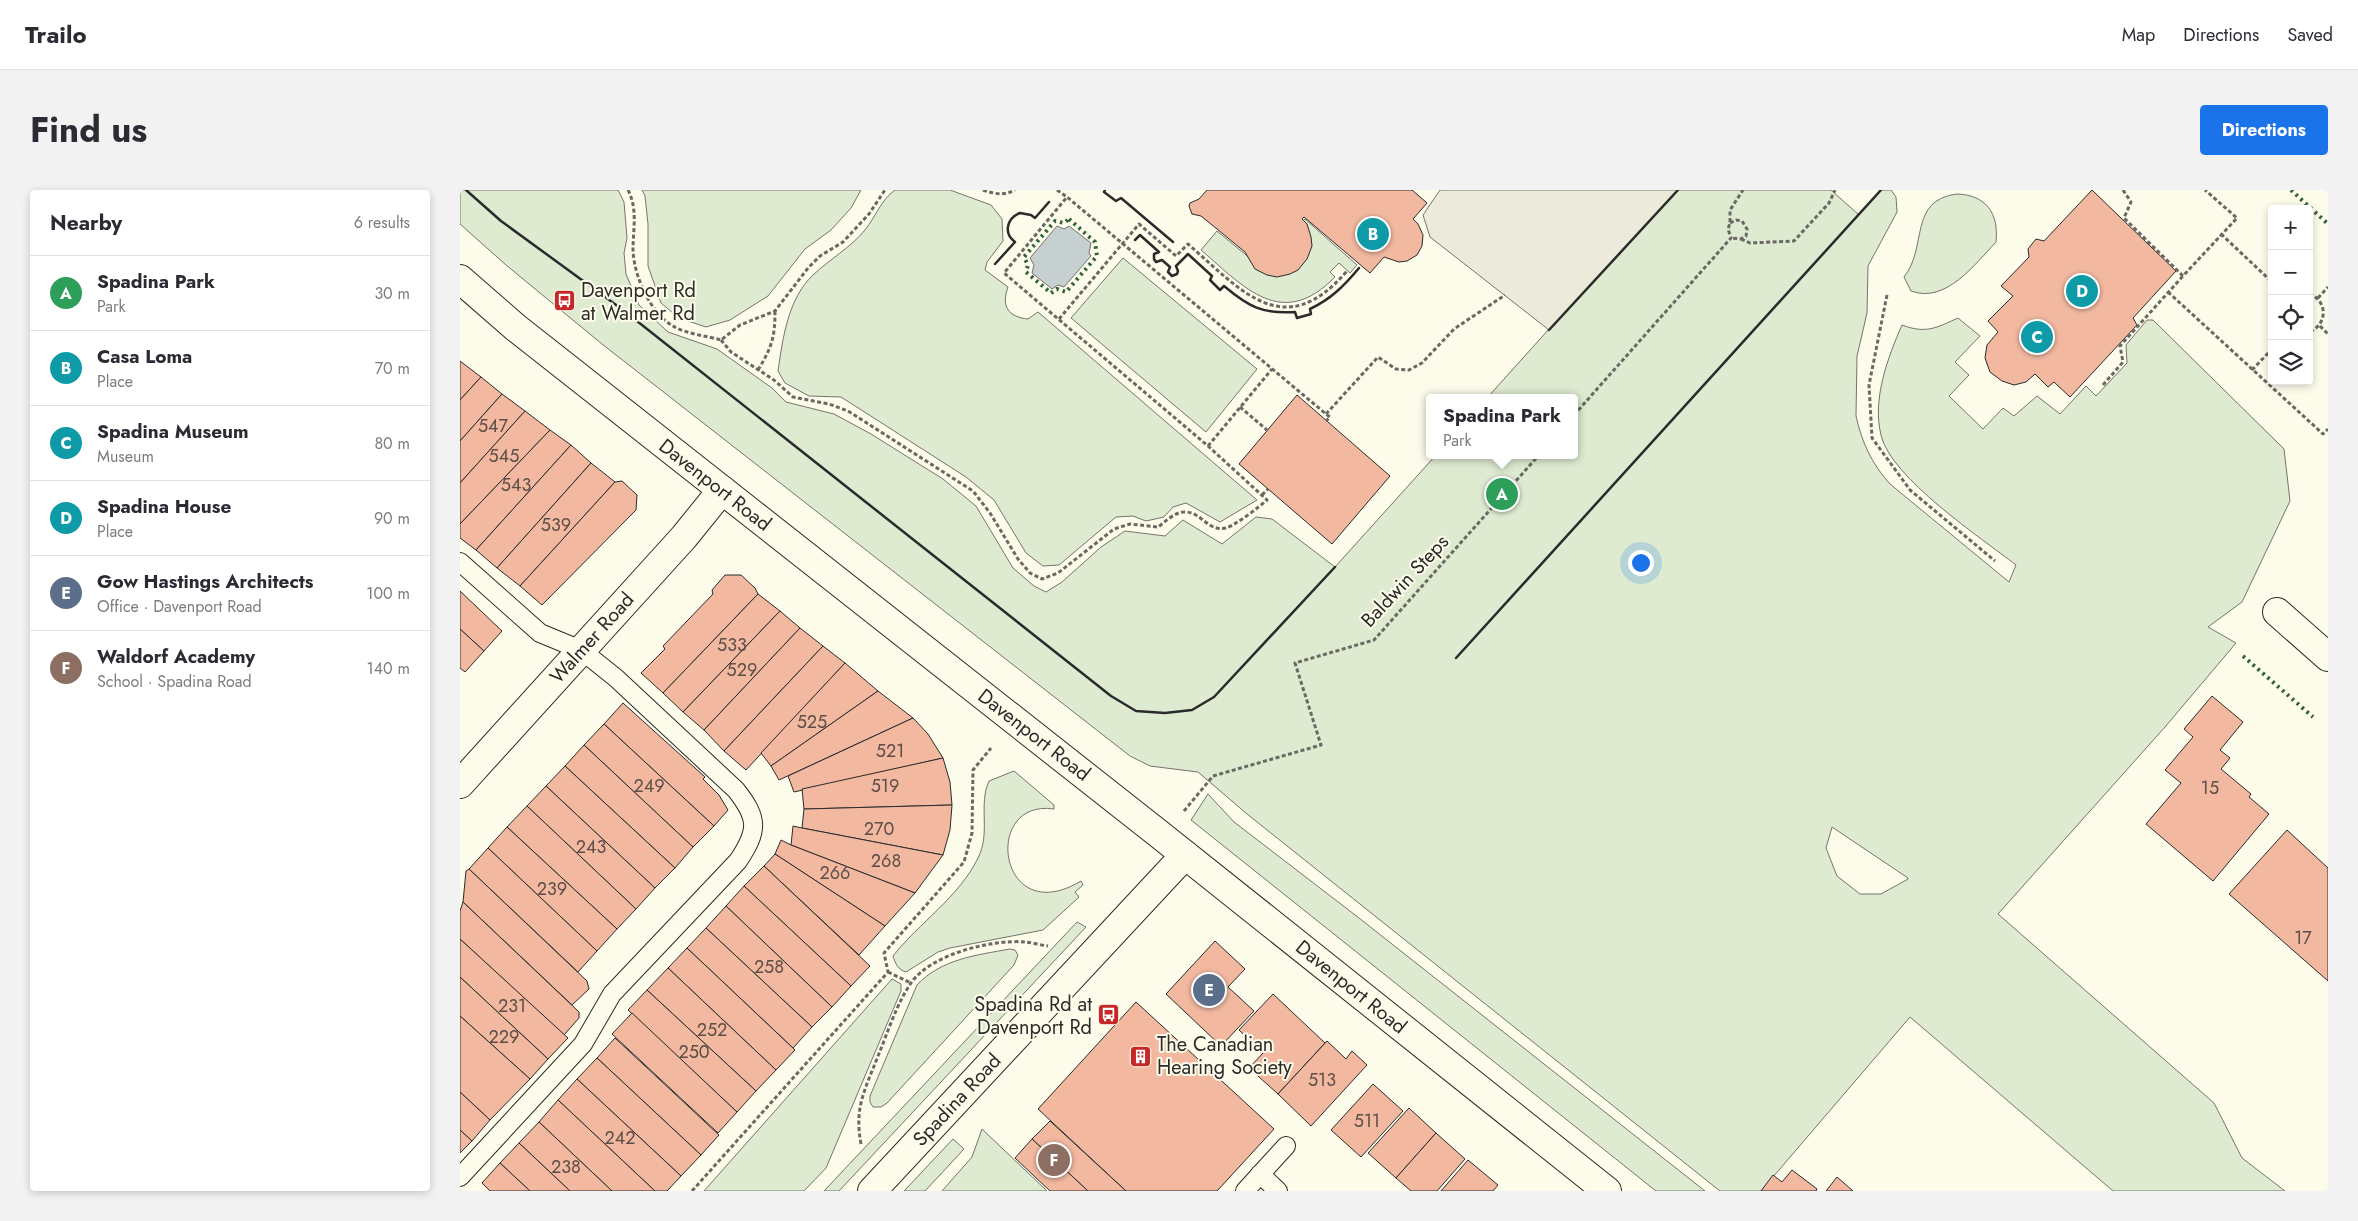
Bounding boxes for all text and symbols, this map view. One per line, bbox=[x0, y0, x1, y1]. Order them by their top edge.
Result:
text: Trailo bbox=[25, 17, 87, 52]
text: Map bbox=[2122, 22, 2155, 48]
text: Directions bbox=[2183, 22, 2259, 48]
text: Saved bbox=[2287, 22, 2333, 48]
text: Find us bbox=[30, 105, 147, 155]
button: Directions bbox=[2200, 105, 2328, 155]
map controls bbox=[2268, 205, 2313, 385]
button: + bbox=[2268, 205, 2313, 250]
text: Nearby bbox=[50, 208, 122, 238]
text: 6 results bbox=[354, 211, 410, 234]
pin: B bbox=[1357, 215, 1389, 253]
button: − bbox=[2268, 250, 2313, 295]
text: Spadina Park bbox=[97, 268, 215, 295]
pin: D bbox=[2066, 272, 2098, 310]
place label: Davenport Rd at Walmer Rd bbox=[581, 276, 696, 328]
text: A bbox=[60, 282, 72, 305]
text: 30 m bbox=[374, 282, 410, 305]
bus stop icon: Davenport Rd at Walmer Rd bbox=[553, 289, 577, 313]
text: Park bbox=[97, 295, 126, 318]
button: locate bbox=[2268, 295, 2313, 340]
pin: C bbox=[2021, 318, 2053, 356]
button: layers bbox=[2268, 340, 2313, 385]
text: Casa Loma bbox=[97, 343, 192, 370]
text: B bbox=[61, 357, 71, 380]
text: 70 m bbox=[375, 357, 410, 380]
text: Place bbox=[97, 370, 133, 393]
popup bbox=[1426, 394, 1578, 459]
text: Spadina Park bbox=[1443, 402, 1561, 429]
house number: 547 bbox=[478, 413, 509, 439]
text: Spadina Museum bbox=[97, 418, 249, 445]
text: Park bbox=[1443, 429, 1472, 452]
text: C bbox=[60, 432, 72, 455]
text: 80 m bbox=[374, 432, 410, 455]
street label: Davenport Road bbox=[653, 432, 777, 538]
house number: 545 bbox=[489, 443, 519, 469]
text: Museum bbox=[97, 445, 154, 468]
house number: 543 bbox=[501, 472, 531, 498]
pin: A bbox=[1486, 475, 1518, 513]
text: Spadina House bbox=[97, 493, 231, 520]
text: D bbox=[60, 507, 72, 530]
text: 90 m bbox=[374, 507, 410, 530]
house number: 539 bbox=[541, 512, 571, 538]
text: Place bbox=[97, 520, 133, 543]
street label: Baldwin Steps bbox=[1354, 528, 1456, 634]
your location bbox=[1628, 550, 1654, 576]
text: Gow Hastings Architects bbox=[97, 568, 314, 595]
text: E bbox=[61, 582, 71, 605]
text: 100 m bbox=[366, 582, 410, 605]
street label: Walmer Road bbox=[543, 586, 641, 690]
text: Office · Davenport Road bbox=[97, 595, 262, 618]
house number: 533 bbox=[717, 632, 747, 658]
text: Waldorf Academy bbox=[97, 643, 255, 670]
text: F bbox=[62, 657, 70, 680]
text: 140 m bbox=[367, 657, 410, 680]
house number: 529 bbox=[727, 657, 757, 683]
text: School · Spadina Road bbox=[97, 670, 252, 693]
street label: Davenport Road bbox=[972, 682, 1096, 788]
house number: 525 bbox=[797, 709, 827, 735]
house number: 521 bbox=[876, 738, 904, 764]
house number: 249 bbox=[633, 773, 665, 799]
house number: 519 bbox=[871, 773, 899, 799]
house number: 15 bbox=[2201, 775, 2219, 801]
house number: 270 bbox=[864, 816, 894, 842]
house number: 243 bbox=[576, 834, 606, 860]
house number: 268 bbox=[871, 848, 901, 874]
house number: 266 bbox=[820, 860, 850, 886]
house number: 239 bbox=[537, 876, 567, 902]
house number: 17 bbox=[2294, 925, 2312, 951]
street label: Davenport Road bbox=[1289, 933, 1413, 1041]
house number: 258 bbox=[754, 954, 784, 980]
pin: E bbox=[1193, 971, 1225, 1009]
place label: Spadina Rd at Davenport Rd bbox=[974, 990, 1092, 1042]
house number: 231 bbox=[498, 993, 526, 1019]
bus stop icon: Spadina Rd at Davenport Rd bbox=[1096, 1003, 1120, 1027]
house number: 252 bbox=[697, 1017, 727, 1043]
house number: 229 bbox=[489, 1024, 519, 1050]
place label: The Canadian Hearing Society bbox=[1157, 1030, 1292, 1082]
house number: 250 bbox=[678, 1039, 710, 1065]
building icon: The Canadian Hearing Society bbox=[1129, 1044, 1153, 1068]
street label: Spadina Road bbox=[906, 1047, 1008, 1153]
house number: 513 bbox=[1308, 1067, 1336, 1093]
house number: 511 bbox=[1354, 1108, 1380, 1134]
house number: 242 bbox=[605, 1125, 635, 1151]
pin: F bbox=[1038, 1141, 1070, 1179]
house number: 238 bbox=[551, 1154, 581, 1180]

